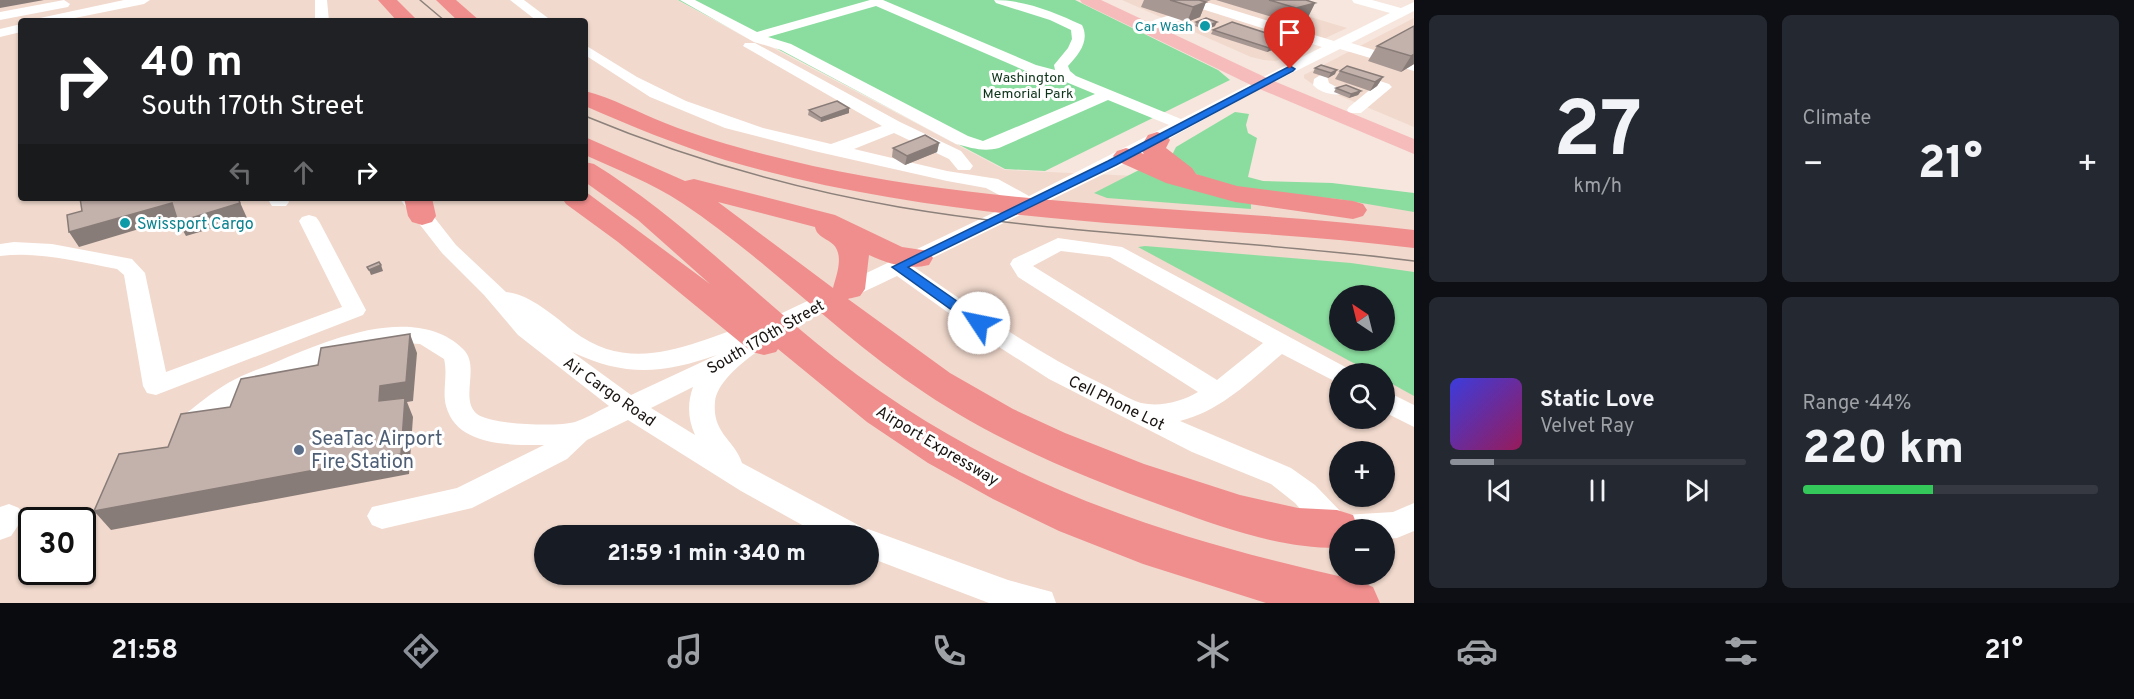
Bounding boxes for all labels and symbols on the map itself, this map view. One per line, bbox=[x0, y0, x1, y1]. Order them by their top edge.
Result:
pin bbox=[1264, 7, 1315, 69]
place label: Car Wash bbox=[1135, 19, 1193, 36]
marker: Car Wash bbox=[1198, 19, 1212, 33]
park label: Washington Memorial Park bbox=[983, 70, 1073, 103]
place label: Swissport Cargo bbox=[137, 215, 254, 235]
marker: Swissport Cargo bbox=[118, 216, 132, 230]
north arrow bbox=[1329, 285, 1395, 351]
position arrow bbox=[947, 291, 1011, 355]
street label: South 170th Street bbox=[704, 296, 828, 379]
street label: Air Cargo Road bbox=[559, 353, 659, 432]
street label: Cell Phone Lot bbox=[1065, 372, 1168, 436]
street label: Airport Expressway bbox=[872, 402, 1002, 491]
place label: SeaTac Airport Fire Station bbox=[311, 427, 443, 476]
marker: SeaTac Airport Fire Station bbox=[292, 443, 306, 457]
speed limit sign: 30 bbox=[18, 507, 96, 585]

